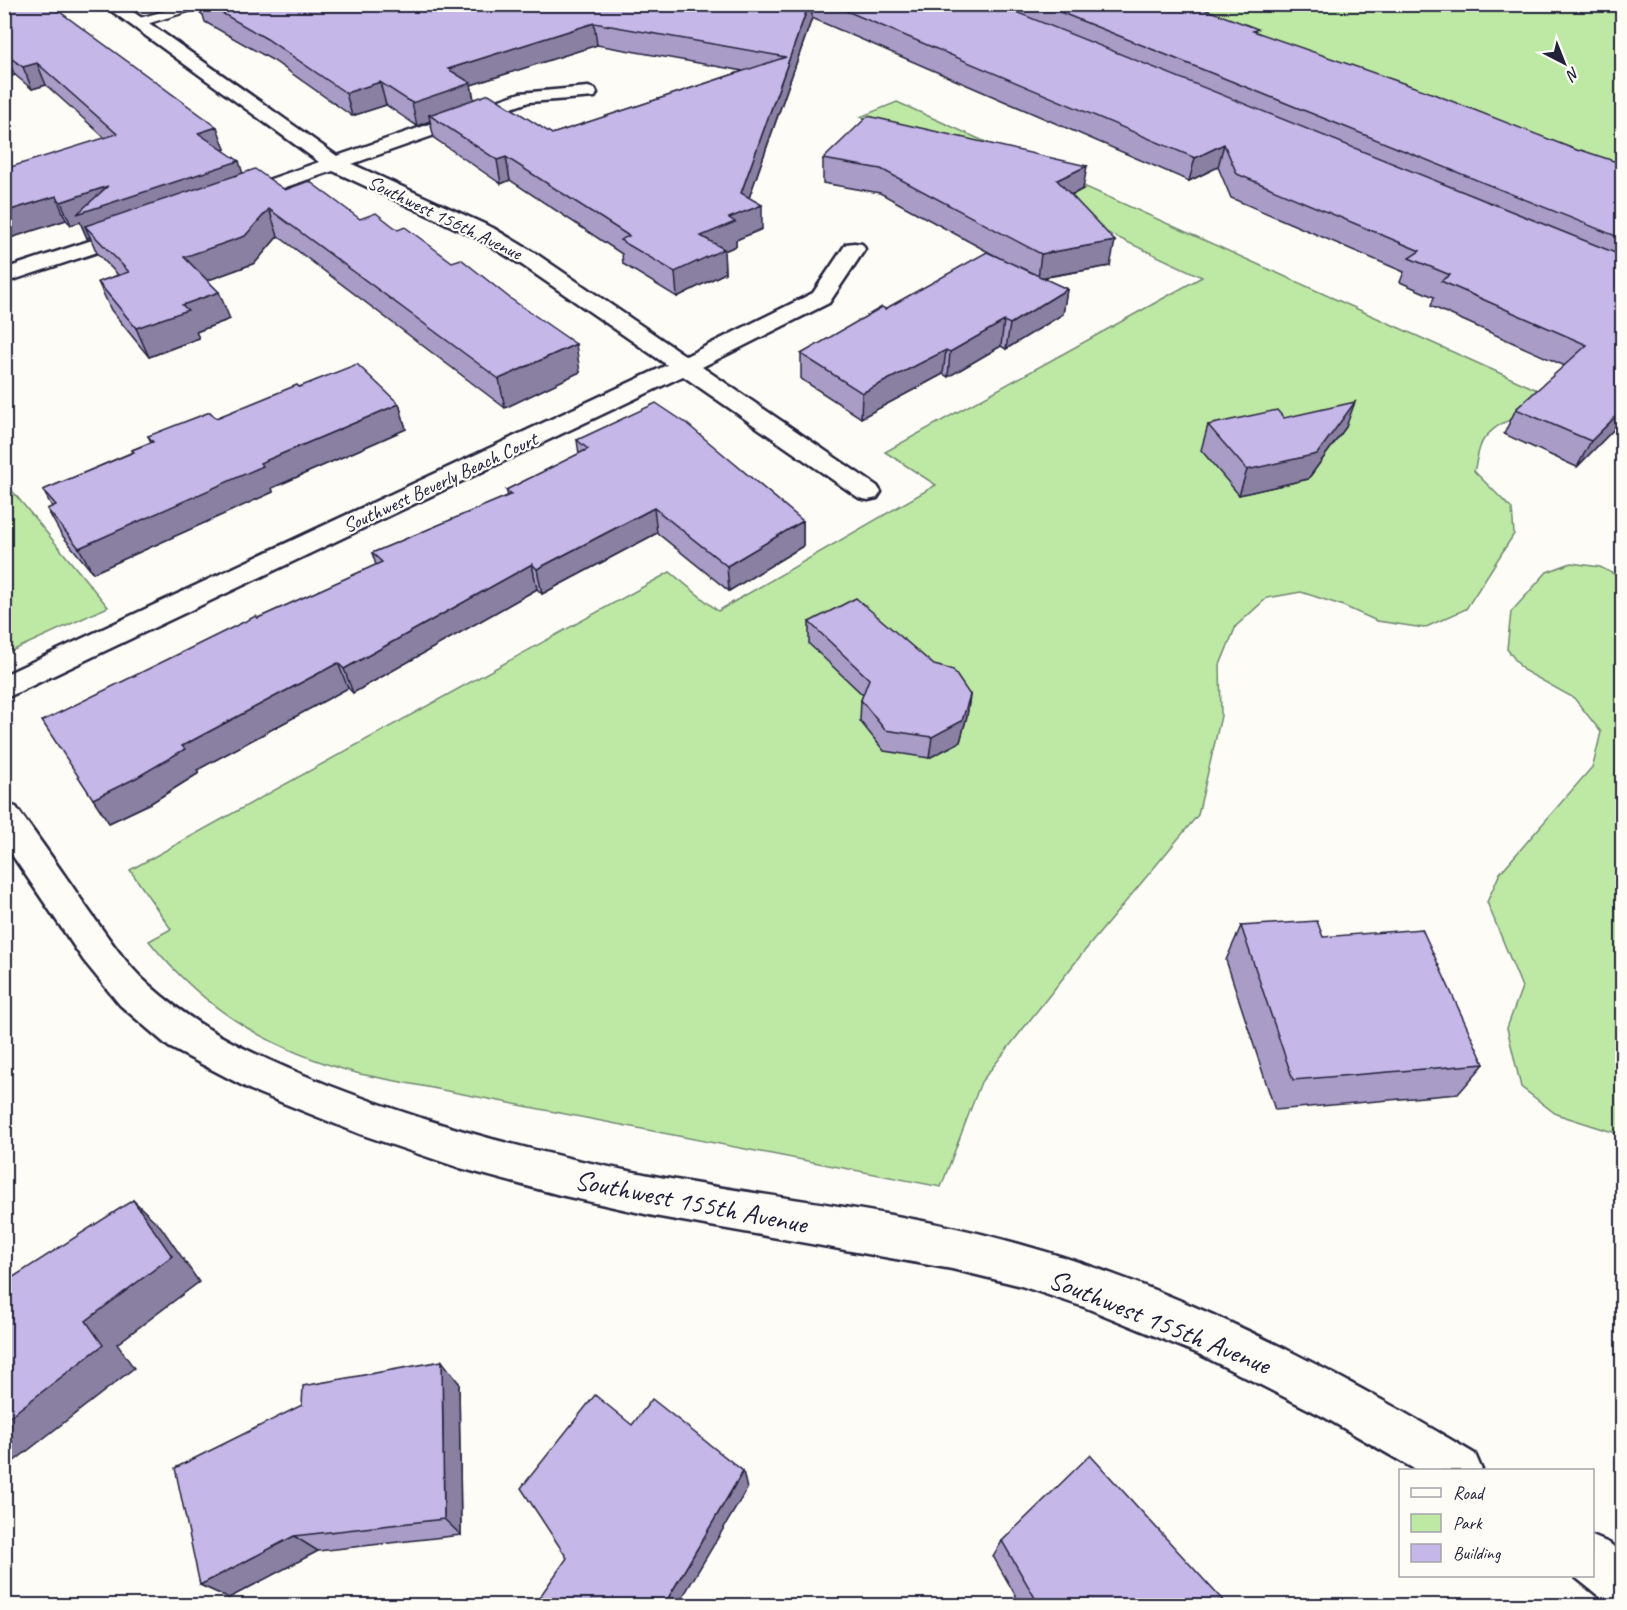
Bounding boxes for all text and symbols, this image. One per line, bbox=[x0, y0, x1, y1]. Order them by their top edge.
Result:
north arrow bbox=[1534, 33, 1594, 93]
text: N bbox=[1561, 63, 1584, 86]
street label: Southwest 156th Avenue bbox=[364, 169, 527, 266]
street label: Southwest Beverly Beach Court bbox=[339, 425, 544, 539]
street label: Southwest 155th Avenue bbox=[572, 1162, 812, 1242]
street label: Southwest 155th Avenue bbox=[1044, 1261, 1277, 1383]
legend bbox=[1399, 1469, 1594, 1577]
text: Road bbox=[1453, 1482, 1486, 1504]
text: Park bbox=[1453, 1512, 1483, 1534]
text: Building bbox=[1453, 1542, 1502, 1564]

